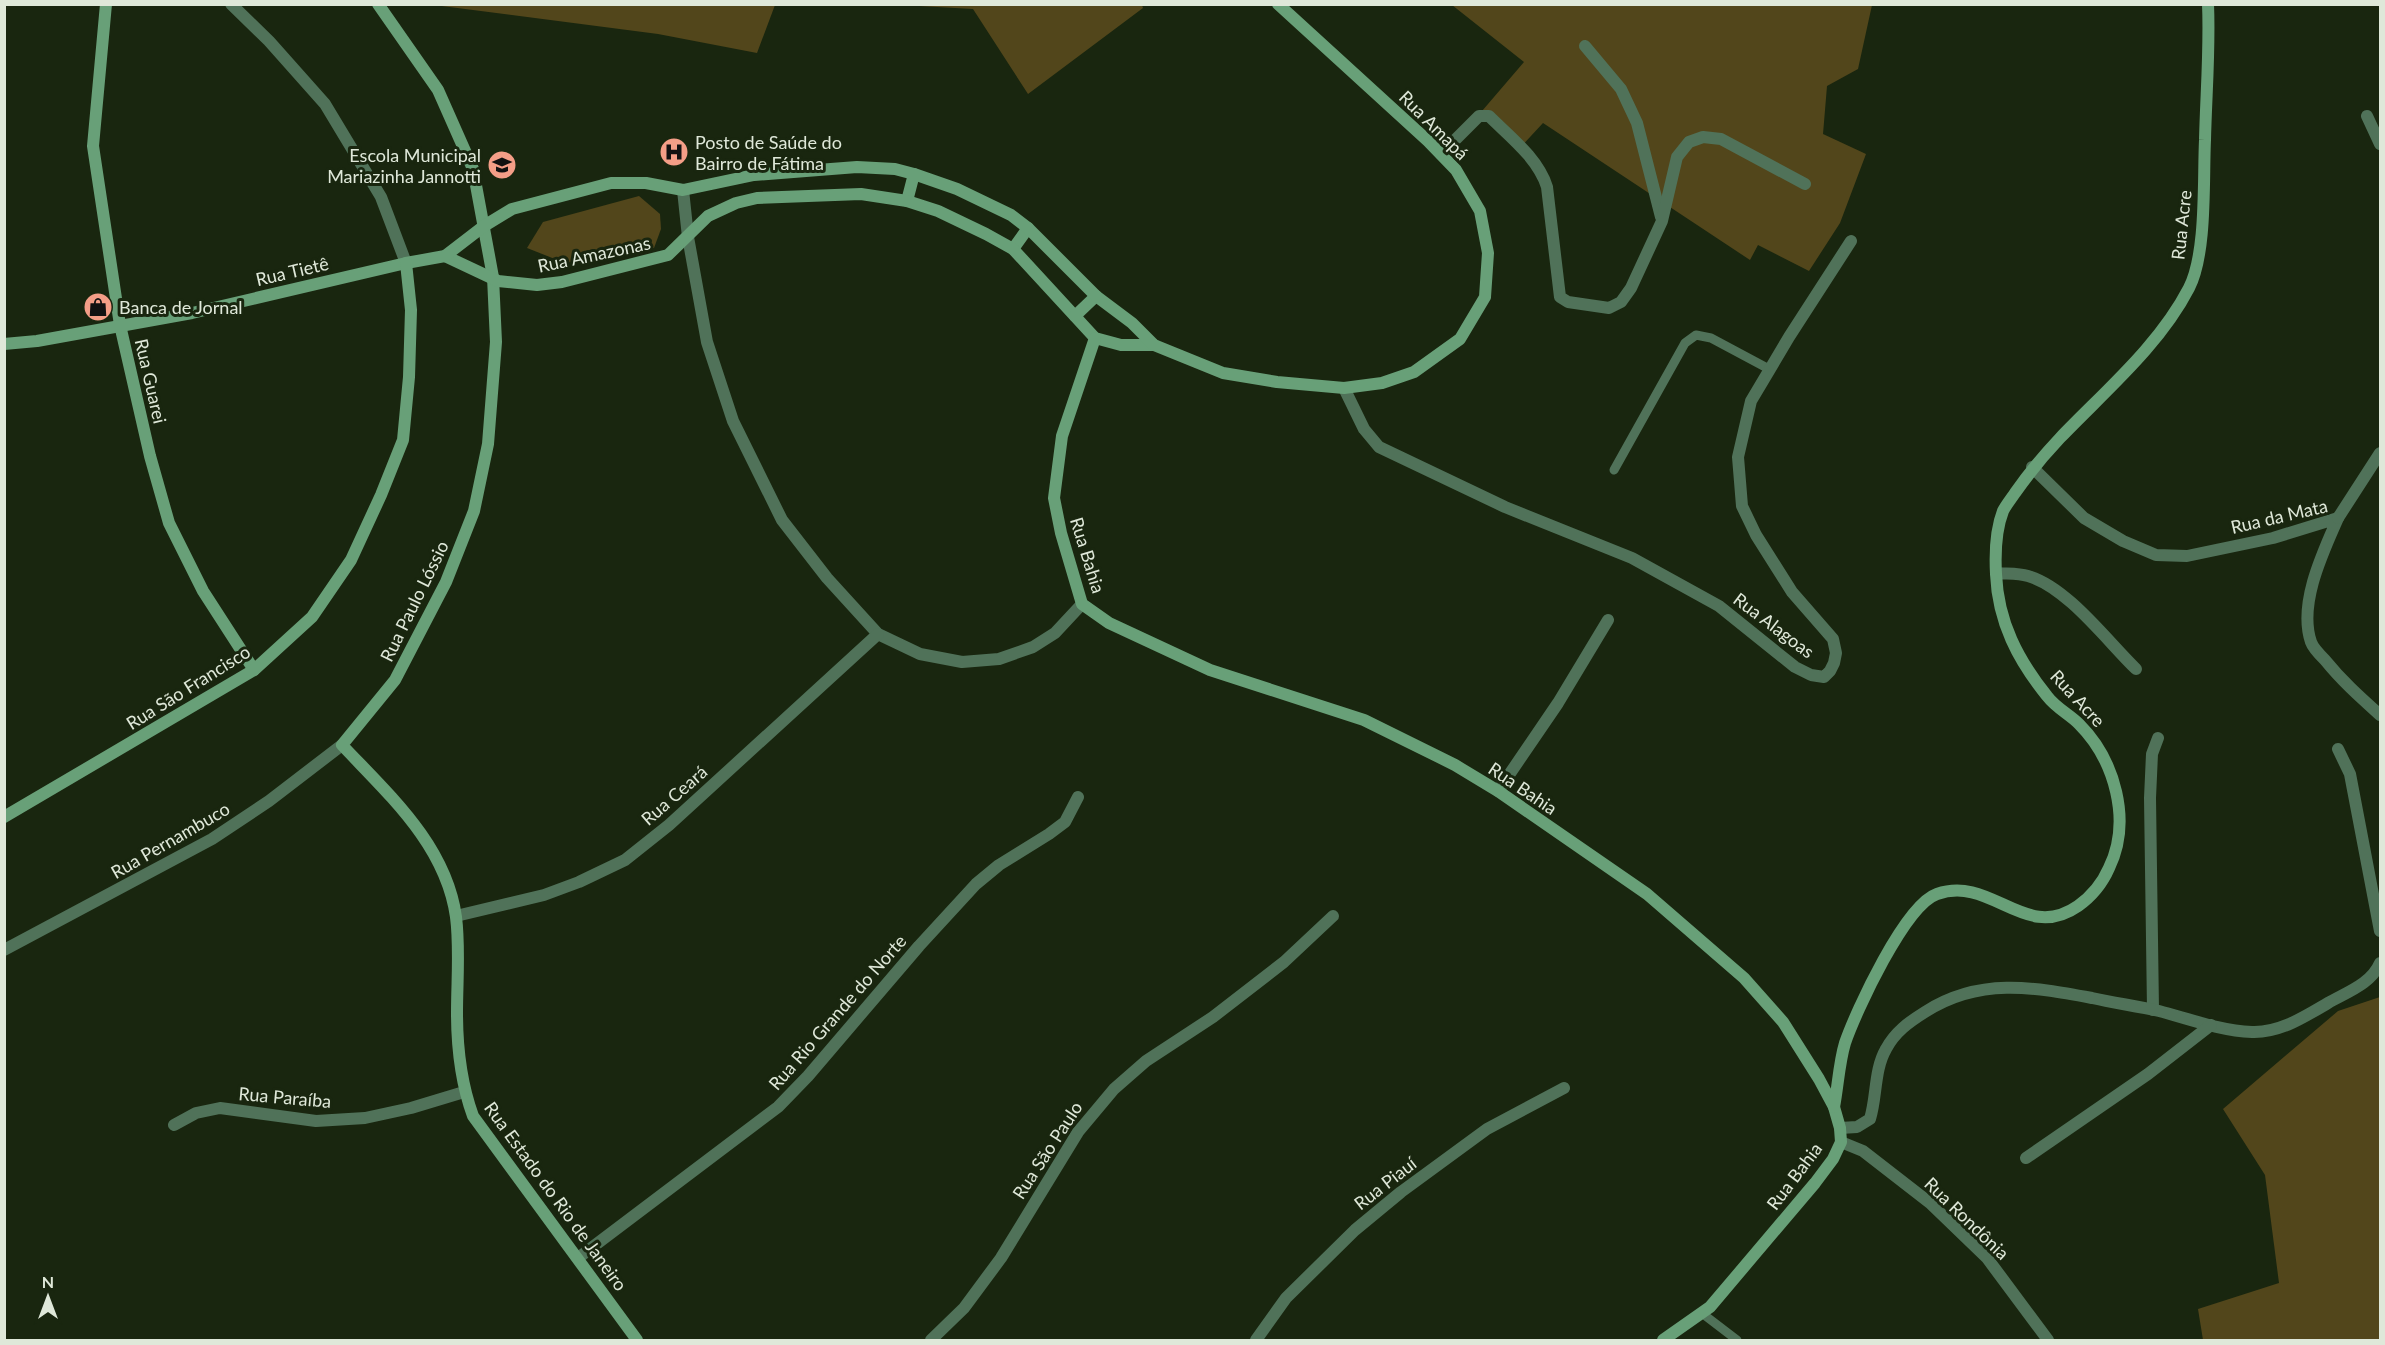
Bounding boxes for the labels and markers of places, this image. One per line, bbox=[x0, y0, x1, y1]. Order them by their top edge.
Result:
place label: Posto de Saúde do Bairro de Fátima bbox=[695, 131, 842, 174]
hospital icon: Posto de Saúde do Bairro de Fátima bbox=[658, 136, 690, 168]
place label: Escola Municipal Mariazinha Jannotti bbox=[327, 144, 481, 187]
school or university icon: Escola Municipal Mariazinha Jannotti bbox=[486, 149, 518, 181]
shop icon: Banca de Jornal bbox=[82, 291, 114, 323]
place label: Banca de Jornal bbox=[119, 296, 243, 318]

